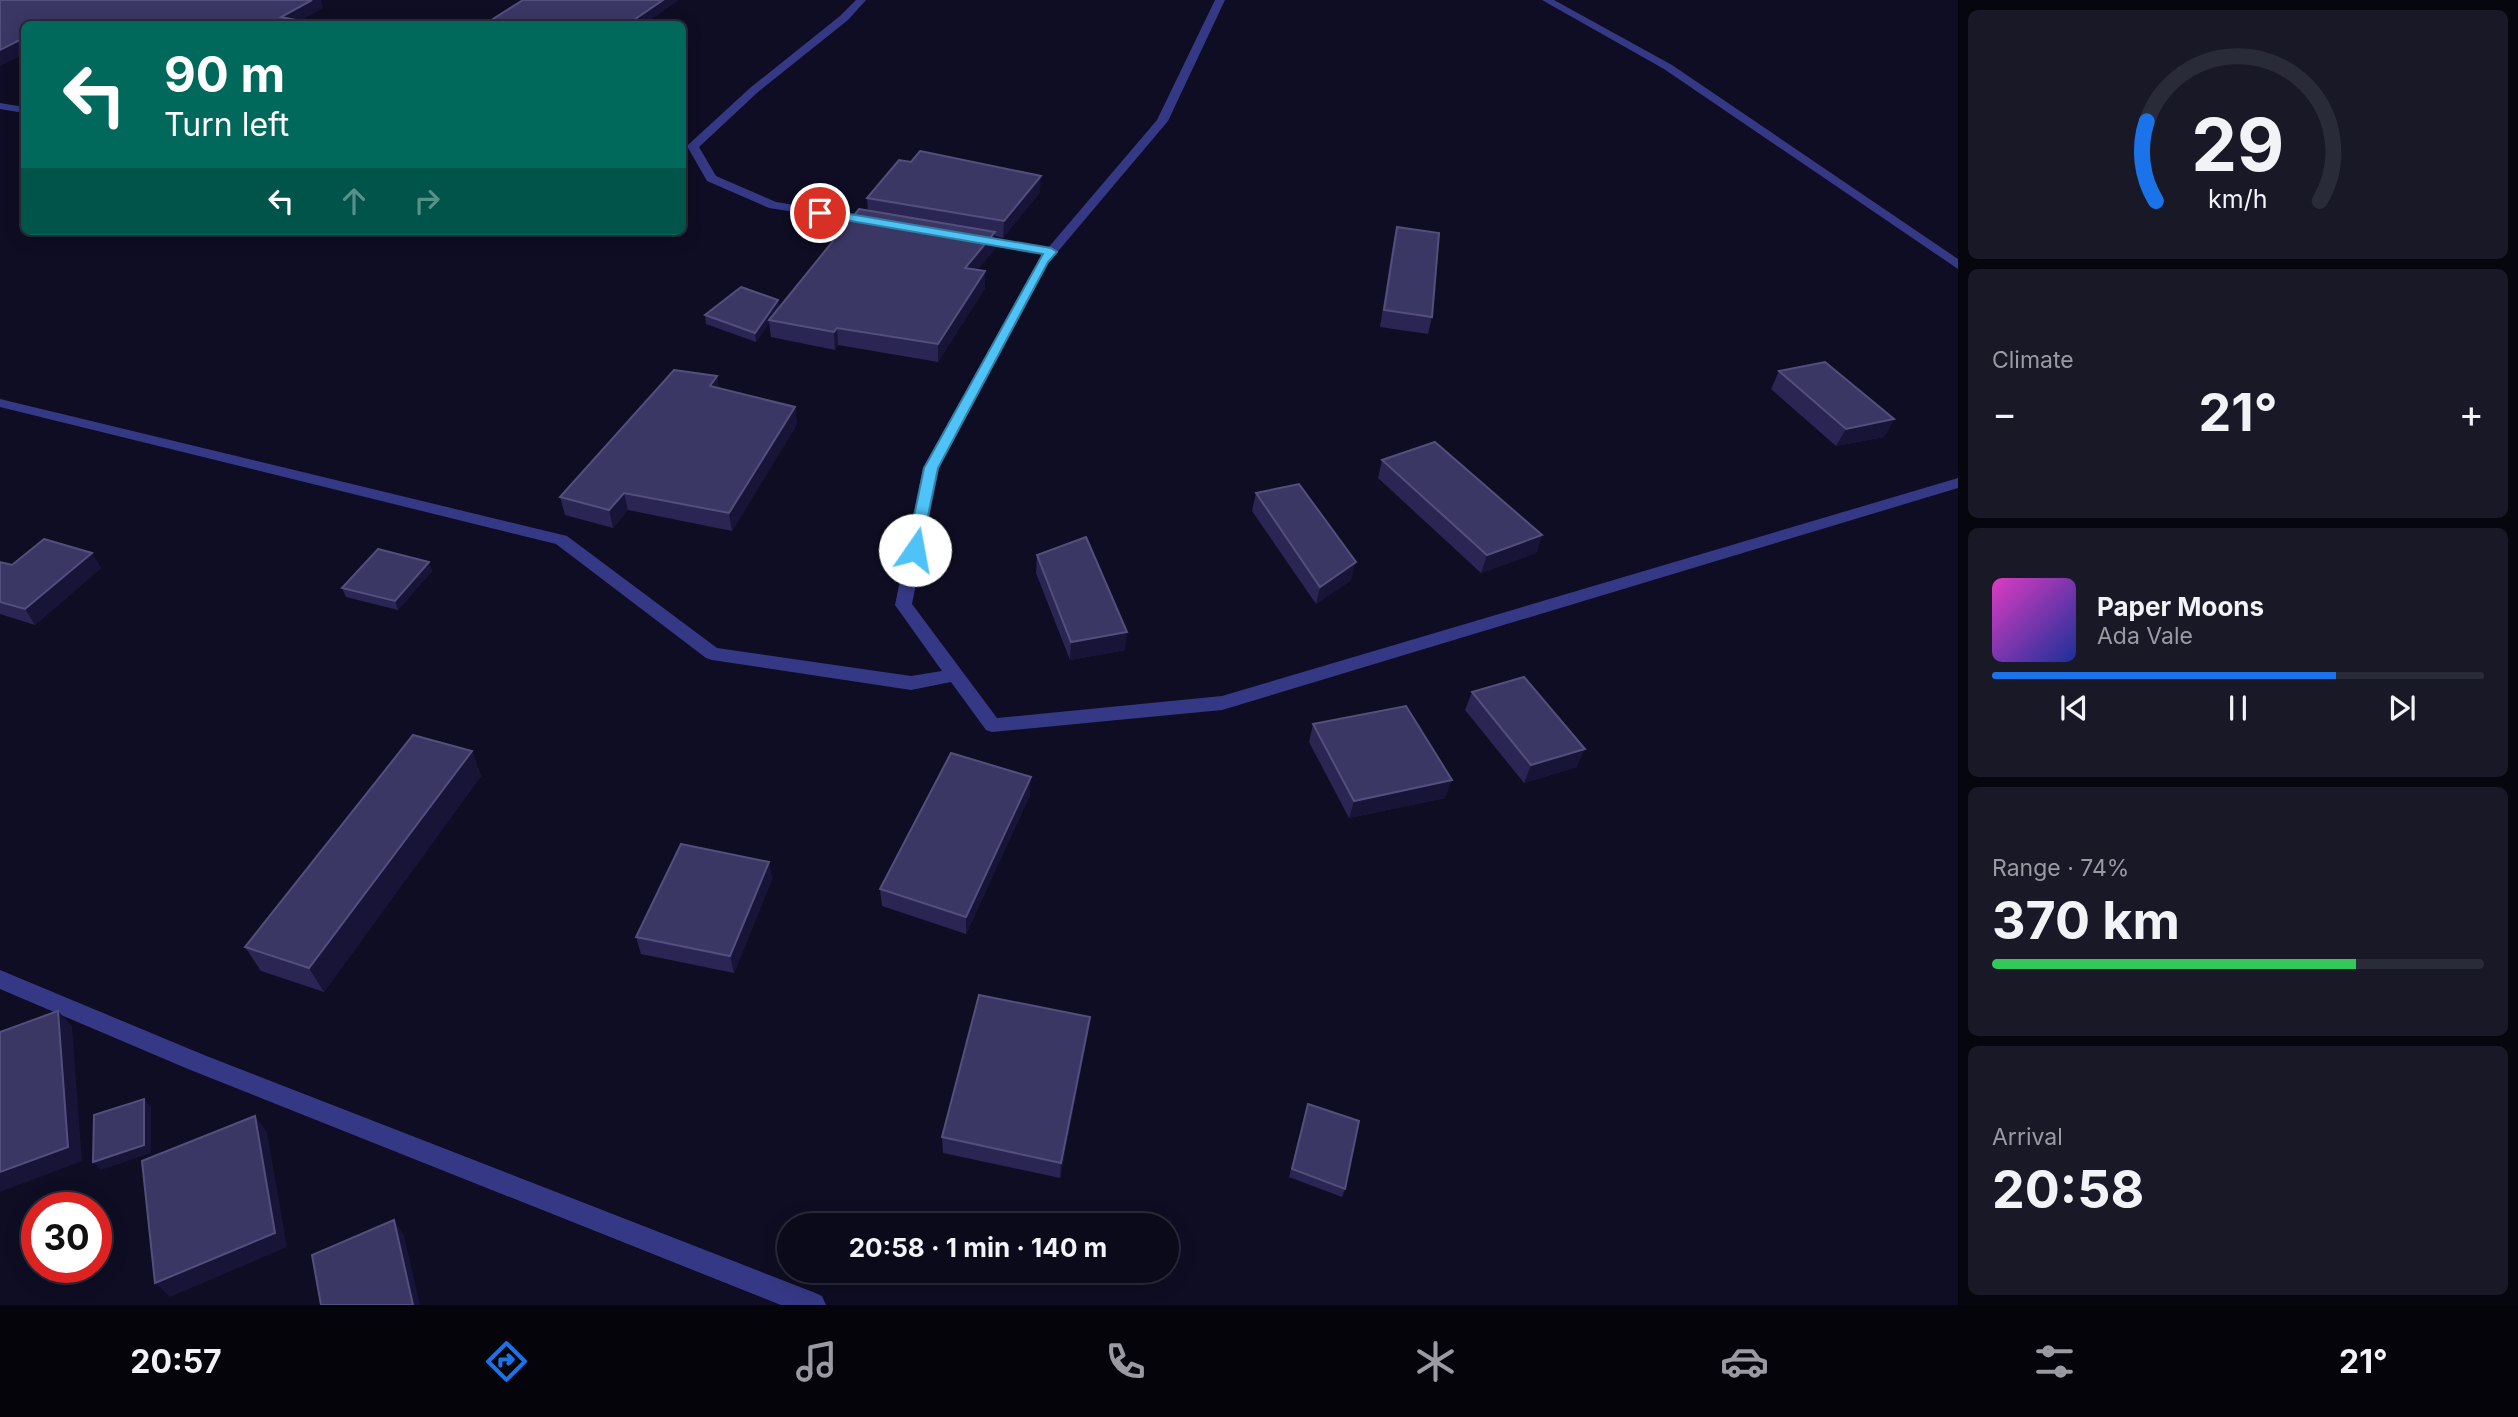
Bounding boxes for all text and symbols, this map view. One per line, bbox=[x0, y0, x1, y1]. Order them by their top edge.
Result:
text: 90 m bbox=[164, 45, 285, 104]
icon: left bbox=[49, 49, 140, 140]
text: 29 bbox=[2191, 100, 2285, 189]
text: Turn left bbox=[164, 105, 289, 144]
icon: left bbox=[262, 182, 300, 220]
icon: ahead bbox=[335, 182, 373, 220]
icon: right bbox=[408, 182, 446, 220]
pin bbox=[790, 183, 850, 243]
text: km/h bbox=[2208, 183, 2268, 213]
icon: arrive bbox=[801, 194, 839, 232]
text: Climate bbox=[1992, 346, 2074, 374]
text: 21° bbox=[2198, 381, 2278, 444]
text: − bbox=[1992, 390, 2017, 436]
text: + bbox=[2459, 390, 2484, 436]
position arrow bbox=[878, 513, 952, 587]
text: Paper Moons bbox=[2097, 591, 2264, 622]
text: Ada Vale bbox=[2097, 622, 2193, 650]
icon: previous bbox=[2055, 689, 2093, 727]
icon: pause bbox=[2219, 689, 2257, 727]
icon: next bbox=[2383, 689, 2421, 727]
text: Range · 74% bbox=[1992, 854, 2129, 882]
text: 370 km bbox=[1992, 889, 2180, 952]
text: Arrival bbox=[1992, 1123, 2063, 1151]
text: 20:58 bbox=[1992, 1158, 2144, 1221]
speed limit sign: 30 bbox=[21, 1192, 112, 1283]
text: 20:58 · 1 min · 140 m bbox=[849, 1232, 1107, 1263]
icon: directions bbox=[482, 1337, 531, 1386]
icon: music bbox=[792, 1337, 841, 1386]
icon: phone bbox=[1101, 1337, 1150, 1386]
icon: climate bbox=[1411, 1337, 1460, 1386]
icon: car bbox=[1720, 1337, 1769, 1386]
icon: filters bbox=[2030, 1337, 2079, 1386]
text: 20:57 bbox=[130, 1342, 222, 1381]
text: 21° bbox=[2339, 1342, 2388, 1381]

